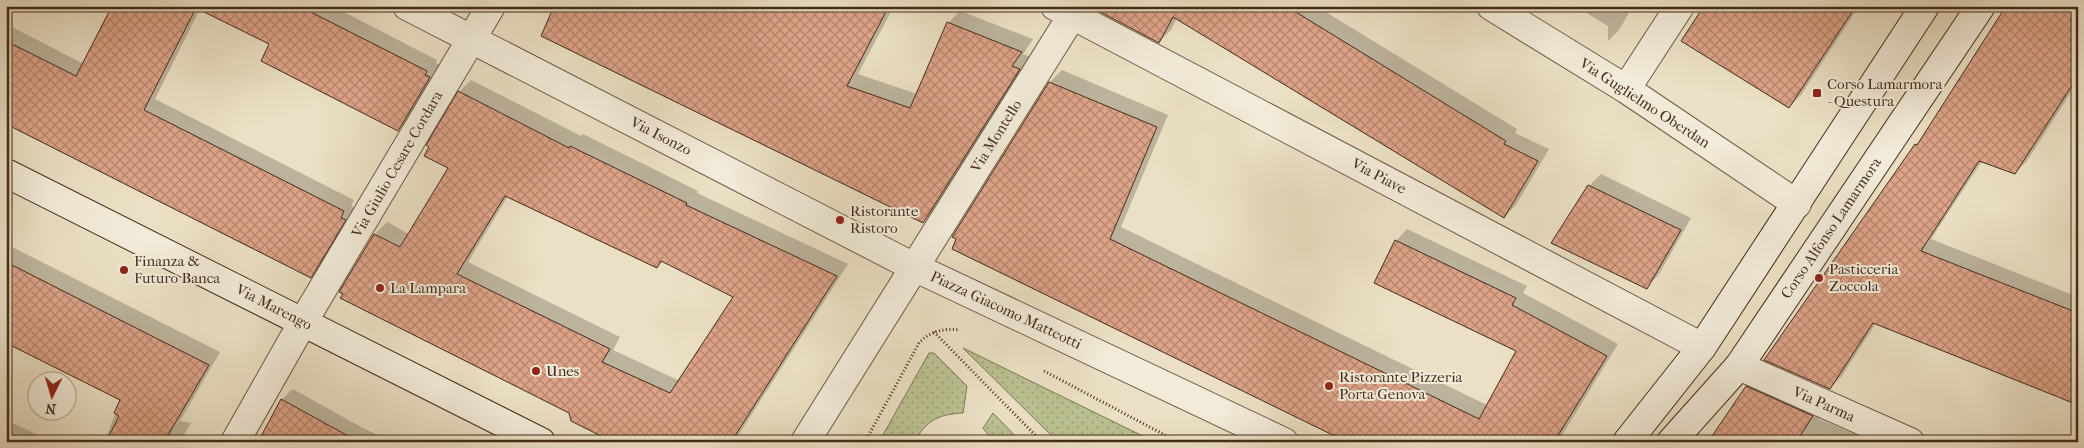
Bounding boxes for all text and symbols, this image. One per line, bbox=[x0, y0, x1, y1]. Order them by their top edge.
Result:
street label: Via Guglielmo Oberdan bbox=[1576, 54, 1714, 152]
place label: Corso Lamarmora - Questura bbox=[1827, 75, 1943, 110]
street label: Via Giulio Cesare Cordara bbox=[347, 87, 447, 241]
marker: Corso Lamarmora - Questura bbox=[1811, 87, 1823, 99]
street label: Via Montello bbox=[966, 96, 1026, 177]
street label: Via Isonzo bbox=[627, 113, 695, 159]
street label: Corso Alfonso Lamarmora bbox=[1777, 153, 1886, 302]
street label: Via Piave bbox=[1348, 154, 1410, 198]
place label: Ristorante Ristoro bbox=[850, 202, 919, 237]
marker: Ristorante Ristoro bbox=[834, 214, 846, 226]
place label: Finanza & Futuro Banca bbox=[134, 252, 221, 287]
place label: Pasticceria Zoccola bbox=[1829, 260, 1900, 295]
marker: Finanza & Futuro Banca bbox=[118, 264, 130, 276]
street label: Piazza Giacomo Matteotti bbox=[928, 267, 1085, 353]
marker: Pasticceria Zoccola bbox=[1813, 272, 1825, 284]
place label: La Lampara bbox=[390, 279, 467, 297]
street label: Via Marengo bbox=[232, 280, 315, 334]
marker: La Lampara bbox=[374, 282, 386, 294]
place label: Unes bbox=[546, 362, 580, 380]
marker: Unes bbox=[530, 365, 542, 377]
place label: Ristorante Pizzeria Porta Genova bbox=[1339, 368, 1464, 403]
north arrow bbox=[28, 370, 78, 420]
marker: Ristorante Pizzeria Porta Genova bbox=[1323, 380, 1335, 392]
street label: Via Parma bbox=[1789, 382, 1859, 426]
text: N bbox=[45, 399, 57, 417]

